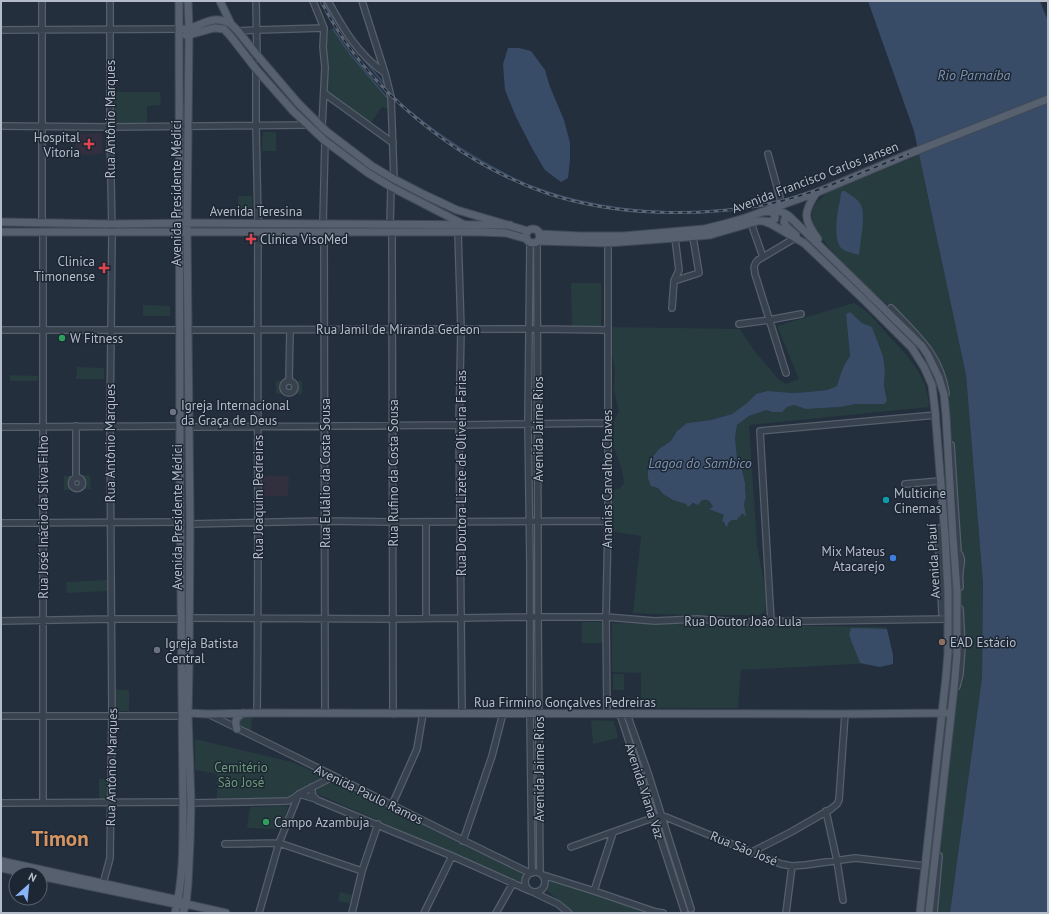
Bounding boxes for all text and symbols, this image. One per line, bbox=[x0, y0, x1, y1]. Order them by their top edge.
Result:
street label: Rua Antônio Marques bbox=[102, 60, 119, 178]
water label: Rio Parnaíba bbox=[938, 66, 1011, 84]
street label: Avenida Presidente Médici bbox=[168, 120, 185, 266]
place label: Hospital Vitoria bbox=[34, 129, 80, 161]
marker: Hospital Vitoria bbox=[83, 138, 95, 150]
street label: Avenida Francisco Carlos Jansen bbox=[729, 138, 901, 217]
street label: Avenida Teresina bbox=[210, 203, 302, 220]
place label: Clínica VisoMed bbox=[260, 231, 348, 248]
marker: Clínica VisoMed bbox=[245, 233, 257, 245]
place label: Clinica Timonense bbox=[34, 253, 95, 285]
marker: Clinica Timonense bbox=[98, 262, 110, 274]
street label: Rua Jamil de Miranda Gedeon bbox=[316, 321, 480, 338]
place label: W Fitness bbox=[70, 330, 123, 347]
marker: W Fitness bbox=[57, 333, 67, 343]
street label: Rua Doutora Lizete de Oliveira Farias bbox=[453, 370, 470, 576]
street label: Avenida Jaime Rios bbox=[530, 376, 547, 482]
street label: Rua Antônio Marques bbox=[102, 384, 119, 502]
place label: Igreja Internacional da Graça de Deus bbox=[181, 397, 290, 429]
street label: Rua Eulálio da Costa Sousa bbox=[317, 398, 334, 548]
street label: Rua Rufino da Costa Sousa bbox=[385, 399, 402, 547]
marker: Igreja Internacional da Graça de Deus bbox=[168, 407, 178, 417]
street label: Ananias Carvalho Chaves bbox=[599, 410, 616, 548]
street label: Rua José Inácio da Silva Filho bbox=[35, 435, 52, 599]
street label: Rua Joaquim Pedreiras bbox=[250, 435, 267, 559]
street label: Avenida Presidente Médici bbox=[169, 444, 186, 590]
water label: Lagoa do Sambico bbox=[648, 454, 752, 472]
place label: Multicine Cinemas bbox=[894, 485, 946, 517]
marker: Multicine Cinemas bbox=[881, 495, 891, 505]
street label: Avenida Piauí bbox=[923, 523, 944, 599]
place label: Mix Mateus Atacarejo bbox=[821, 543, 885, 575]
marker: Mix Mateus Atacarejo bbox=[888, 553, 898, 563]
street label: Rua Doutor João Lula bbox=[684, 613, 802, 630]
place label: EAD Estácio bbox=[950, 634, 1016, 651]
place label: Igreja Batista Central bbox=[165, 635, 238, 667]
marker: EAD Estácio bbox=[937, 637, 947, 647]
marker: Igreja Batista Central bbox=[152, 645, 162, 655]
street label: Rua Firmino Gonçalves Pedreiras bbox=[474, 694, 656, 711]
street label: Rua Antônio Marques bbox=[102, 708, 121, 826]
street label: Avenida Jaime Rios bbox=[531, 716, 548, 822]
street label: Avenida Viana Vaz bbox=[621, 741, 668, 841]
park label: Cemitério São José bbox=[214, 759, 268, 791]
street label: Avenida Paulo Ramos bbox=[312, 761, 426, 828]
place label: Campo Azambuja bbox=[274, 814, 369, 831]
marker: Campo Azambuja bbox=[261, 817, 271, 827]
district label: Timon bbox=[31, 825, 89, 852]
street label: Rua São José bbox=[708, 827, 780, 870]
north arrow bbox=[8, 866, 48, 906]
text: N bbox=[26, 869, 39, 885]

